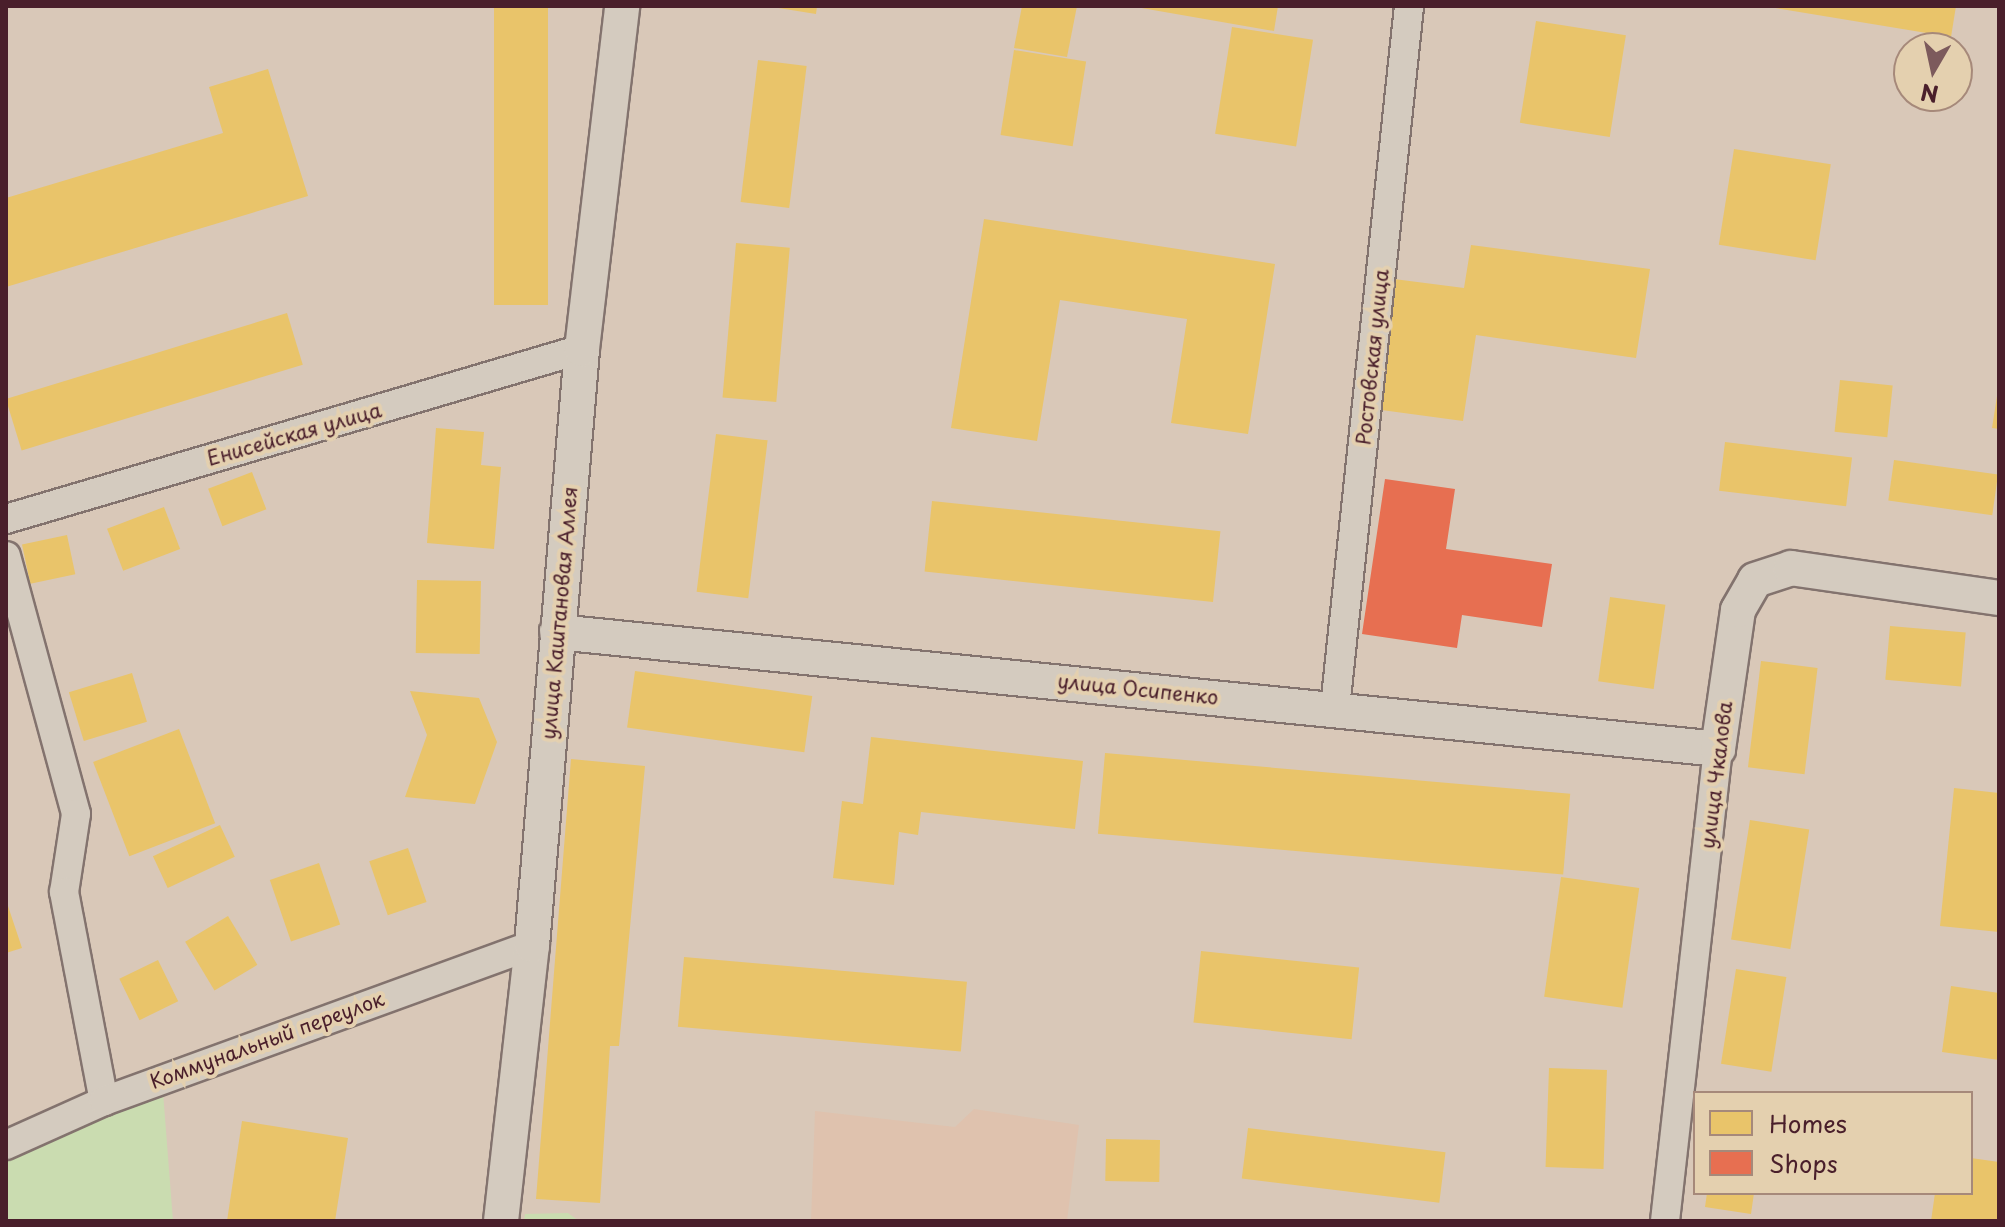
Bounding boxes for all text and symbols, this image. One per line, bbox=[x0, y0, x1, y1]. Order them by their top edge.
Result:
north arrow bbox=[1893, 32, 1973, 112]
text: N bbox=[1918, 77, 1941, 112]
street label: Ростовская улица bbox=[1351, 267, 1393, 447]
street label: Енисейская улица bbox=[203, 397, 385, 471]
street label: улица Каштановая Аллея bbox=[536, 485, 582, 741]
street label: улица Осипенко bbox=[1056, 669, 1220, 709]
street label: улица Чкалова bbox=[1695, 699, 1737, 851]
street label: Коммунальный переулок bbox=[147, 986, 387, 1094]
legend bbox=[1693, 1091, 1973, 1195]
text: Homes bbox=[1769, 1105, 1847, 1141]
text: Shops bbox=[1769, 1145, 1838, 1181]

